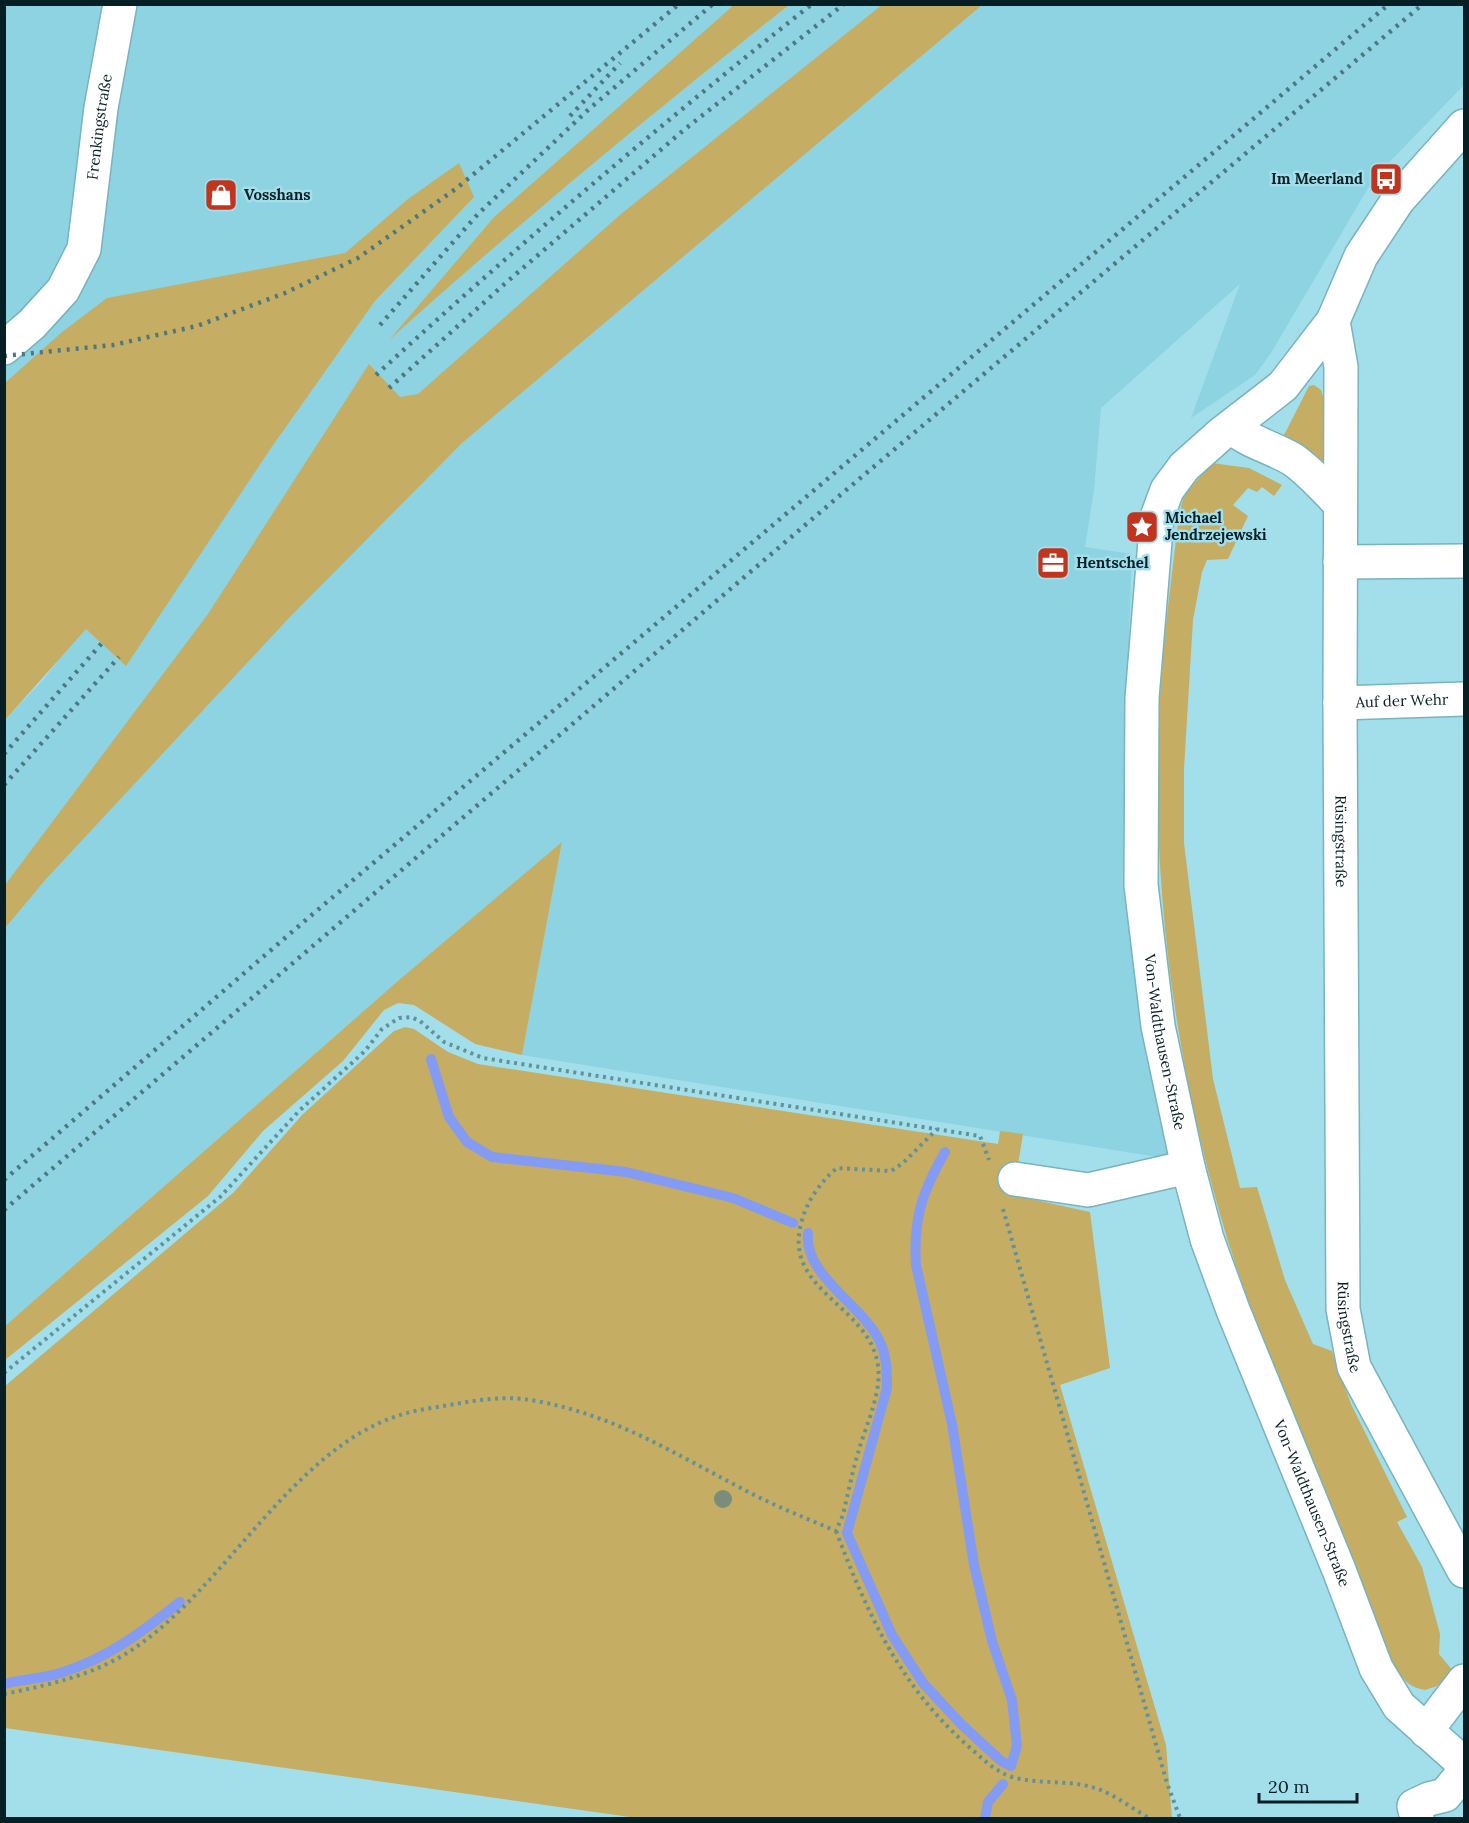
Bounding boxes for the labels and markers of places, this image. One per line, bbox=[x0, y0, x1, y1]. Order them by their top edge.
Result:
bus stop icon: Im Meerland bbox=[1368, 161, 1404, 197]
place label: Im Meerland bbox=[1271, 169, 1363, 188]
shop icon: Vosshans bbox=[203, 177, 239, 213]
place label: Vosshans bbox=[244, 185, 311, 204]
place label: Michael Jendrzejewski bbox=[1165, 508, 1267, 544]
place icon: Michael Jendrzejewski bbox=[1124, 509, 1160, 545]
office icon: Hentschel bbox=[1035, 545, 1071, 581]
place label: Hentschel bbox=[1076, 553, 1149, 572]

